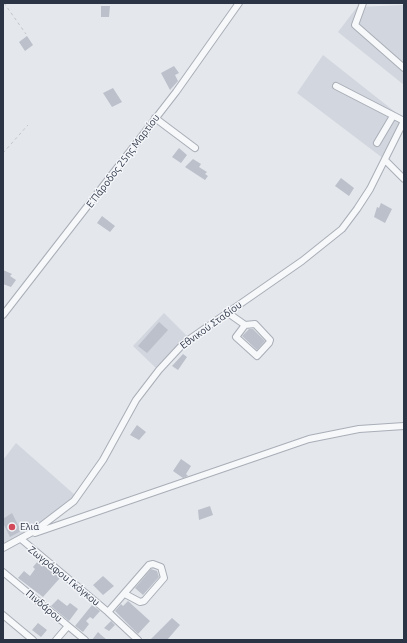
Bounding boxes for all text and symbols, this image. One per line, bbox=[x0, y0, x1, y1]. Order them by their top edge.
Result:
street label: Ε΄ Πάροδος 25ης Μαρτίου bbox=[84, 112, 162, 210]
street label: Εθνικού Σταδίου bbox=[178, 299, 244, 351]
place label: Ελιά bbox=[20, 521, 39, 533]
marker: Ελιά bbox=[7, 522, 17, 532]
street label: Ζωγράφου Γκόγκου bbox=[26, 543, 102, 609]
street label: Πινδάρου bbox=[23, 587, 65, 625]

